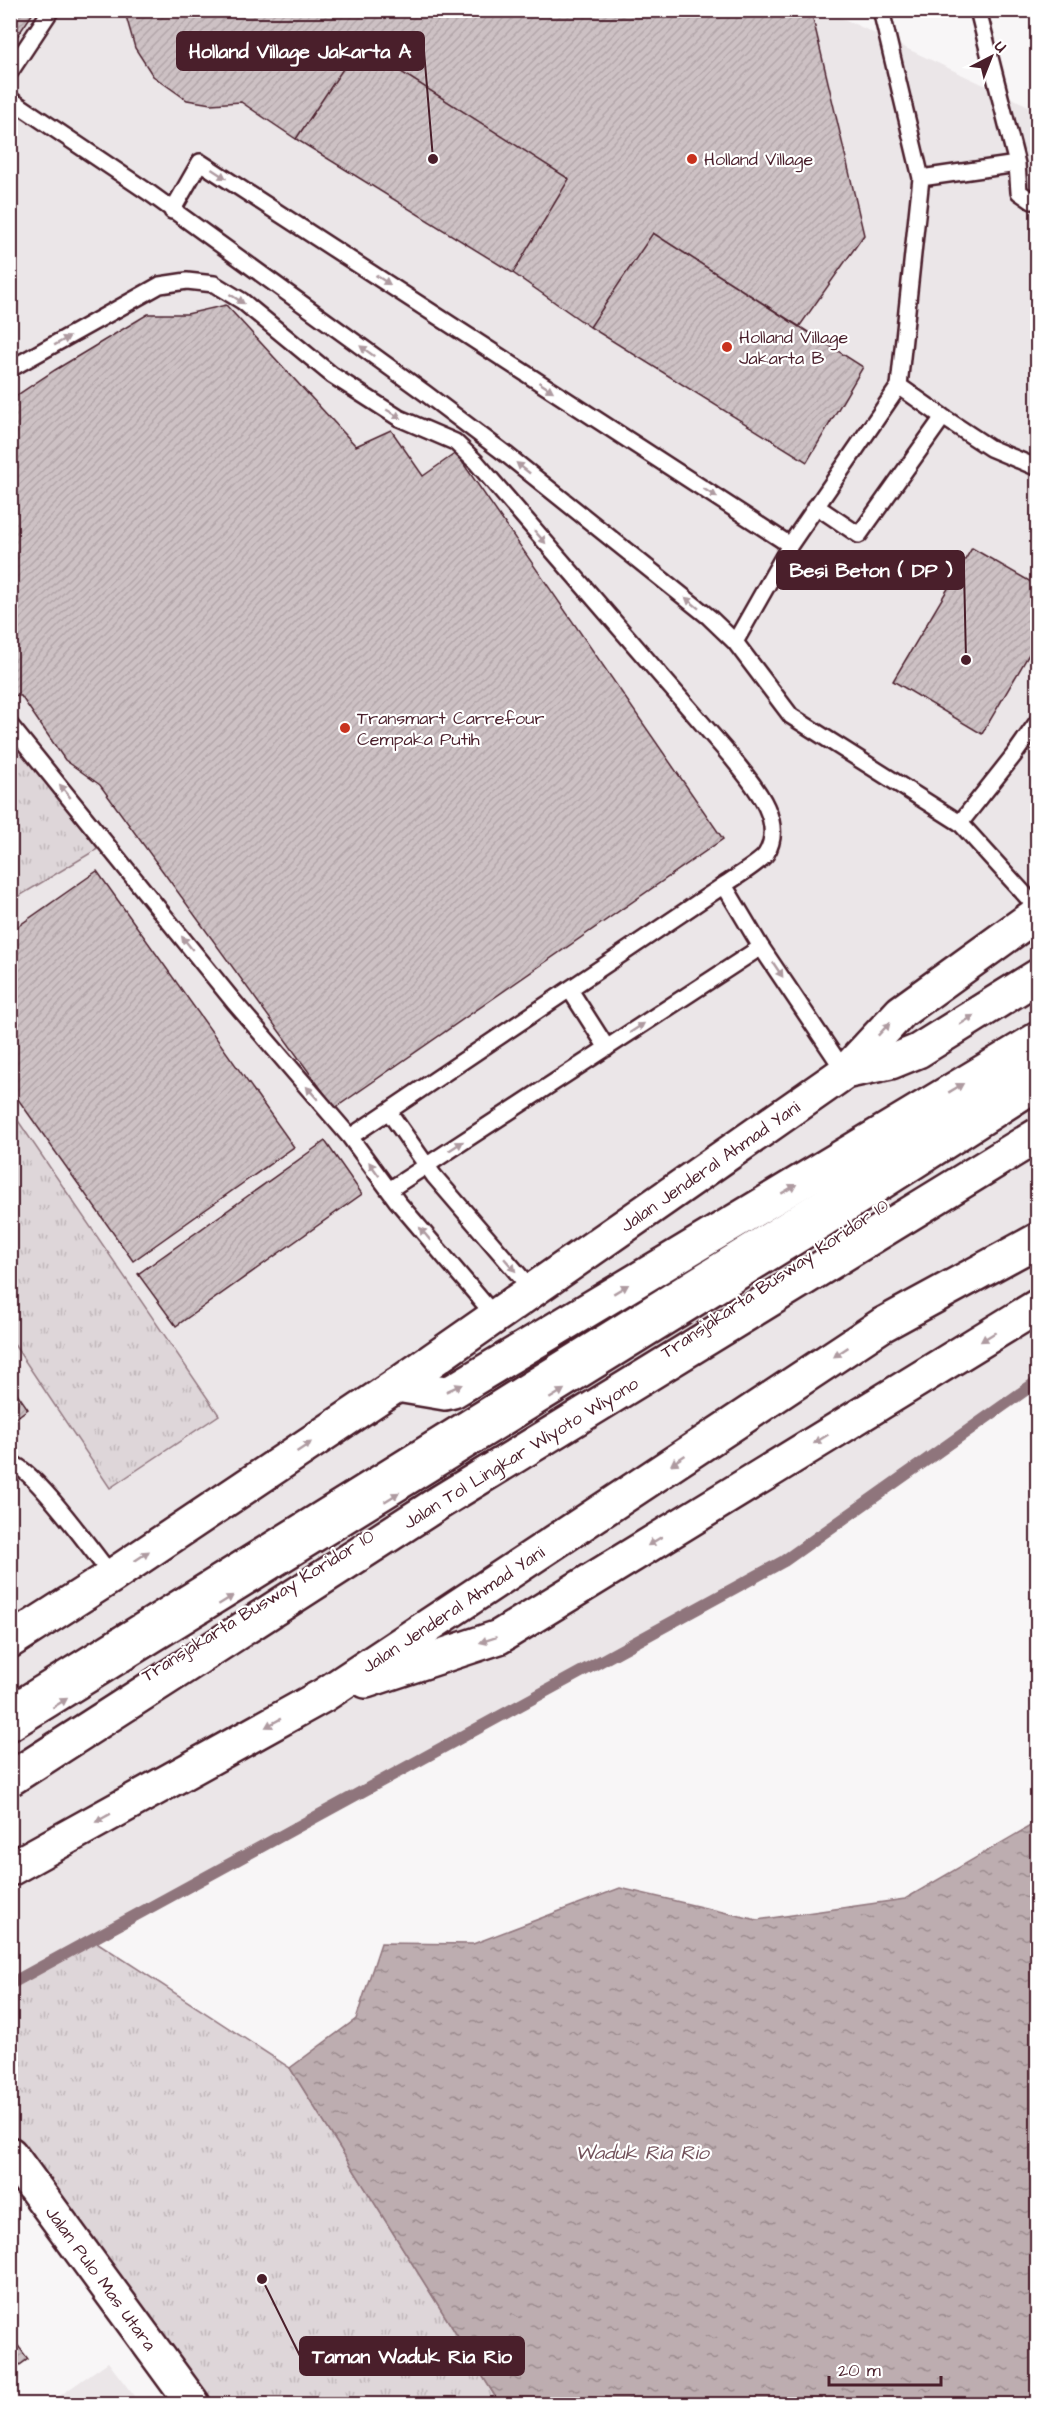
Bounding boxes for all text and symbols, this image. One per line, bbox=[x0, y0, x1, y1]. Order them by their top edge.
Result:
north arrow bbox=[961, 27, 1021, 87]
callout: Holland Village Jakarta A bbox=[177, 32, 424, 70]
text: U bbox=[990, 35, 1011, 58]
text: Holland Village Jakarta A bbox=[189, 38, 411, 67]
place label: Holland Village bbox=[704, 147, 813, 173]
marker: Holland Village bbox=[685, 152, 699, 166]
one-way arrow bbox=[211, 168, 227, 180]
one-way arrow bbox=[375, 275, 391, 286]
one-way arrow bbox=[229, 293, 246, 304]
place label: Holland Village Jakarta B bbox=[739, 325, 848, 371]
one-way arrow bbox=[53, 336, 70, 346]
marker: Holland Village Jakarta B bbox=[720, 340, 734, 354]
one-way arrow bbox=[360, 345, 376, 357]
one-way arrow bbox=[538, 381, 555, 392]
one-way arrow bbox=[386, 409, 403, 419]
one-way arrow bbox=[515, 462, 531, 475]
one-way arrow bbox=[702, 487, 718, 498]
one-way arrow bbox=[533, 529, 546, 544]
callout: Besi Beton ( DP ) bbox=[777, 551, 964, 589]
text: Besi Beton ( DP ) bbox=[789, 557, 953, 585]
one-way arrow bbox=[684, 597, 700, 610]
place label: Transmart Carrefour Cempaka Putih bbox=[357, 706, 544, 752]
marker: Transmart Carrefour Cempaka Putih bbox=[338, 721, 352, 735]
one-way arrow bbox=[58, 783, 71, 799]
one-way arrow bbox=[180, 935, 193, 951]
one-way arrow bbox=[772, 962, 783, 979]
one-way arrow bbox=[959, 1015, 975, 1026]
one-way arrow bbox=[628, 1022, 644, 1034]
one-way arrow bbox=[877, 1022, 891, 1036]
one-way arrow bbox=[948, 1083, 964, 1094]
one-way arrow bbox=[306, 1086, 319, 1101]
street label: Jalan Jenderal Ahmad Yani bbox=[615, 1095, 805, 1238]
one-way arrow bbox=[448, 1141, 464, 1152]
one-way arrow bbox=[368, 1161, 380, 1176]
one-way arrow bbox=[780, 1184, 797, 1194]
street label: Transjakarta Busway Koridor 10 bbox=[656, 1193, 895, 1366]
one-way arrow bbox=[419, 1226, 432, 1242]
one-way arrow bbox=[503, 1257, 517, 1272]
one-way arrow bbox=[613, 1284, 629, 1295]
one-way arrow bbox=[980, 1331, 996, 1342]
one-way arrow bbox=[833, 1346, 849, 1357]
street label: Jalan Tol Lingkar Wiyoto Wiyono bbox=[398, 1371, 643, 1535]
one-way arrow bbox=[445, 1384, 462, 1393]
one-way arrow bbox=[549, 1389, 565, 1400]
one-way arrow bbox=[813, 1433, 830, 1444]
one-way arrow bbox=[296, 1441, 312, 1453]
one-way arrow bbox=[671, 1454, 687, 1466]
one-way arrow bbox=[384, 1492, 400, 1503]
street label: Transjakarta Busway Koridor 10 bbox=[137, 1524, 380, 1689]
one-way arrow bbox=[647, 1535, 663, 1546]
street label: Jalan Jenderal Ahmad Yani bbox=[357, 1540, 549, 1679]
one-way arrow bbox=[134, 1550, 150, 1562]
one-way arrow bbox=[218, 1595, 234, 1606]
one-way arrow bbox=[479, 1636, 497, 1646]
one-way arrow bbox=[52, 1697, 68, 1708]
one-way arrow bbox=[264, 1718, 281, 1728]
one-way arrow bbox=[94, 1813, 111, 1823]
water label: Waduk Ria Rio bbox=[575, 2139, 711, 2167]
street label: Jalan Pulo Mas Utara bbox=[40, 2201, 162, 2356]
callout: Taman Waduk Ria Rio bbox=[300, 2337, 524, 2375]
text: Taman Waduk Ria Rio bbox=[311, 2343, 513, 2371]
scale bar bbox=[829, 2349, 942, 2387]
text: 20 m bbox=[838, 2358, 881, 2383]

